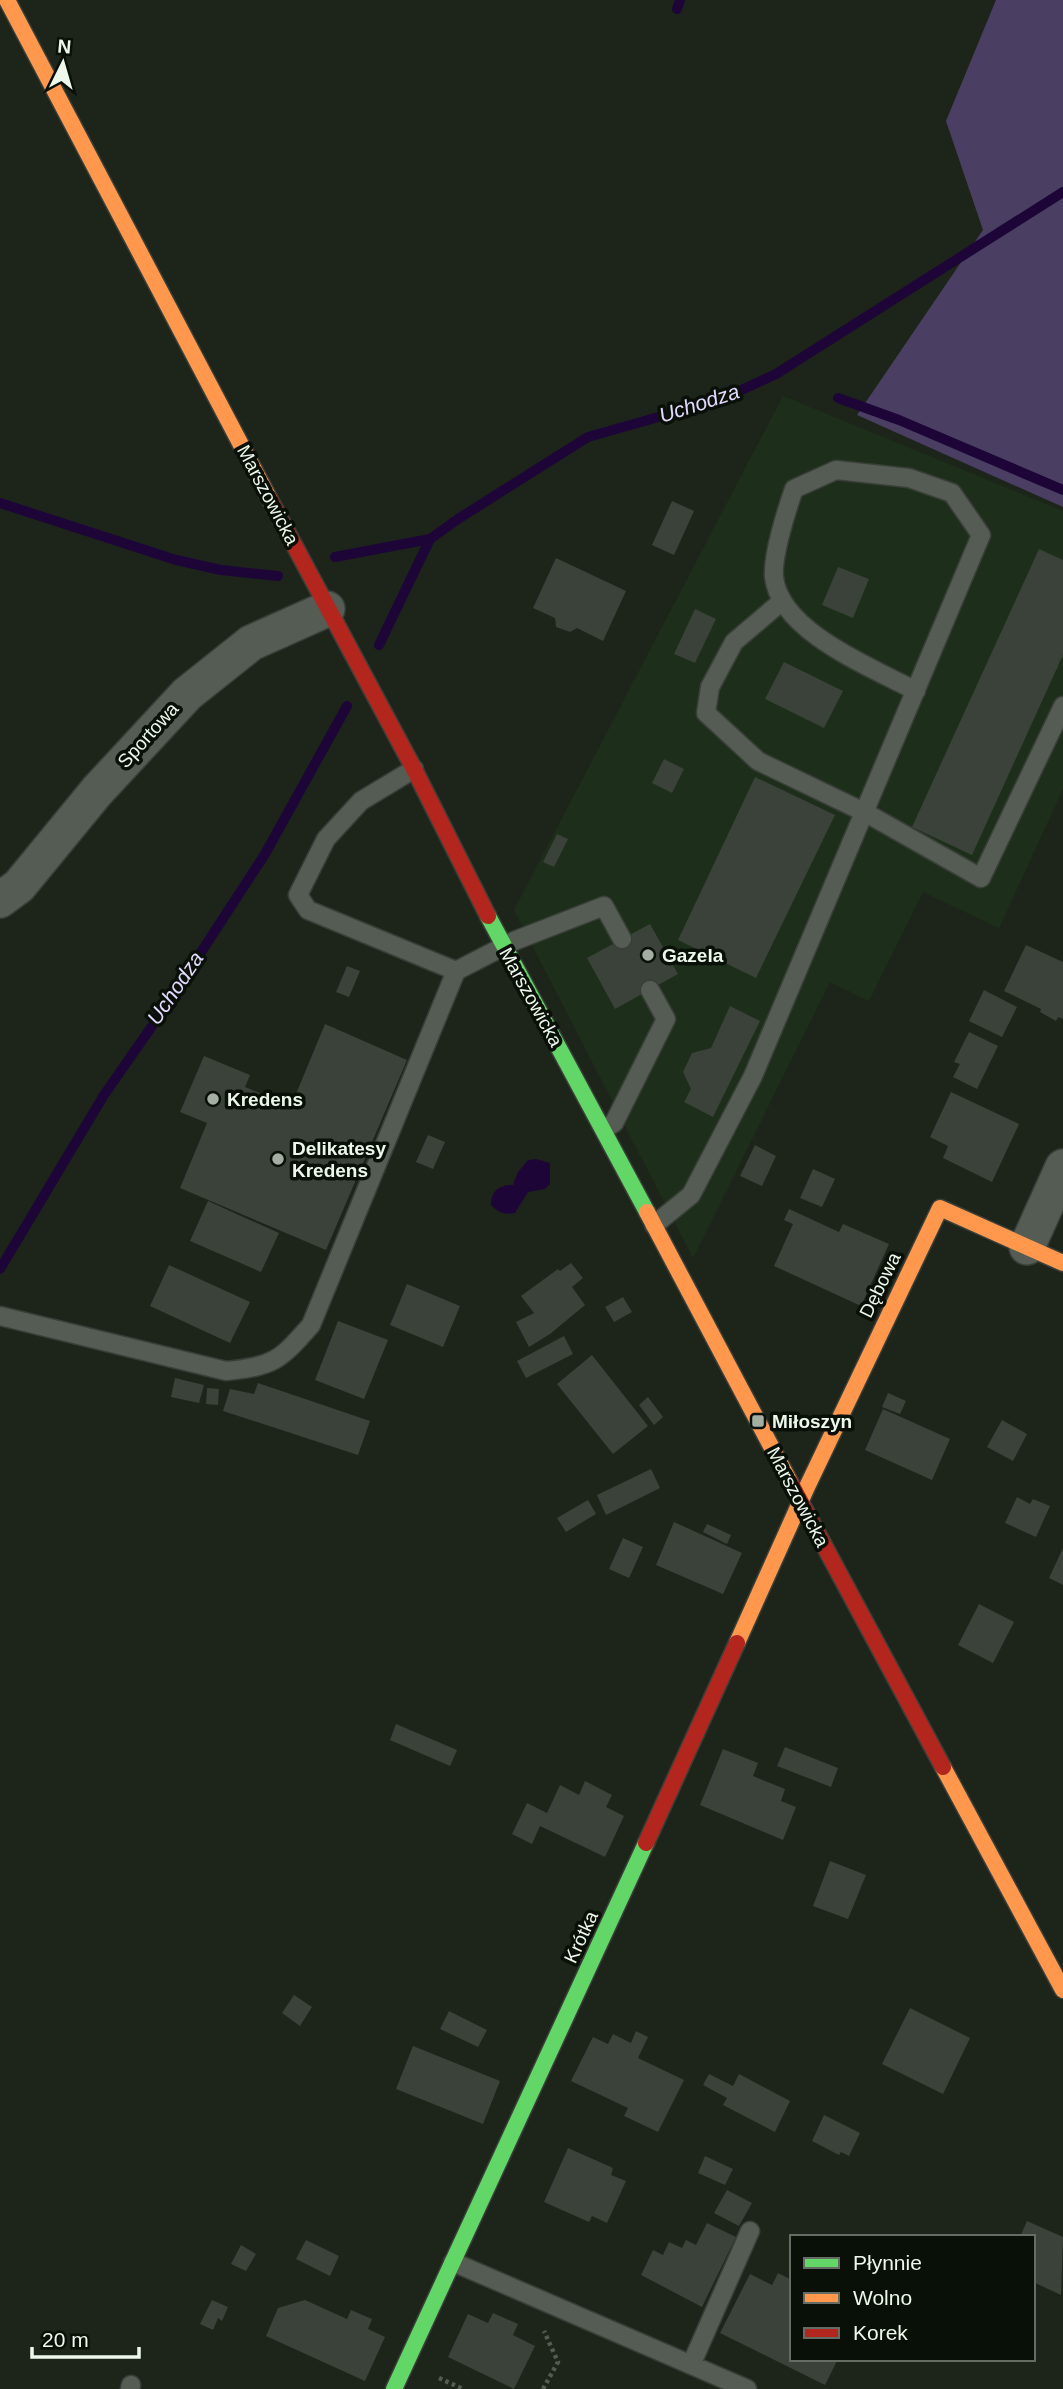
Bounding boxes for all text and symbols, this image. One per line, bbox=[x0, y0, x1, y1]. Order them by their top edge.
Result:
north arrow bbox=[28, 28, 98, 98]
text: N bbox=[57, 36, 72, 58]
water label: Uchodza bbox=[656, 379, 742, 427]
street label: Marszowicka bbox=[233, 442, 303, 549]
street label: Sportowa bbox=[113, 698, 183, 772]
street label: Marszowicka bbox=[495, 944, 567, 1050]
place label: Gazela bbox=[662, 945, 724, 966]
water label: Uchodza bbox=[142, 947, 208, 1029]
marker: Gazela bbox=[640, 947, 656, 963]
place label: Kredens bbox=[227, 1089, 303, 1110]
marker: Kredens bbox=[205, 1091, 221, 1107]
place label: Delikatesy Kredens bbox=[292, 1138, 386, 1181]
marker: Delikatesy Kredens bbox=[270, 1151, 286, 1167]
street label: Dębowa bbox=[855, 1249, 905, 1321]
place label: Miłoszyn bbox=[772, 1411, 852, 1432]
marker: Miłoszyn bbox=[750, 1413, 766, 1429]
street label: Marszowicka bbox=[763, 1444, 833, 1551]
street label: Krótka bbox=[560, 1907, 602, 1966]
legend bbox=[790, 2235, 1035, 2361]
text: Płynnie bbox=[853, 2251, 922, 2274]
text: Wolno bbox=[853, 2286, 912, 2309]
scale bar bbox=[32, 2316, 138, 2360]
text: Korek bbox=[853, 2321, 908, 2344]
text: 20 m bbox=[42, 2328, 89, 2351]

